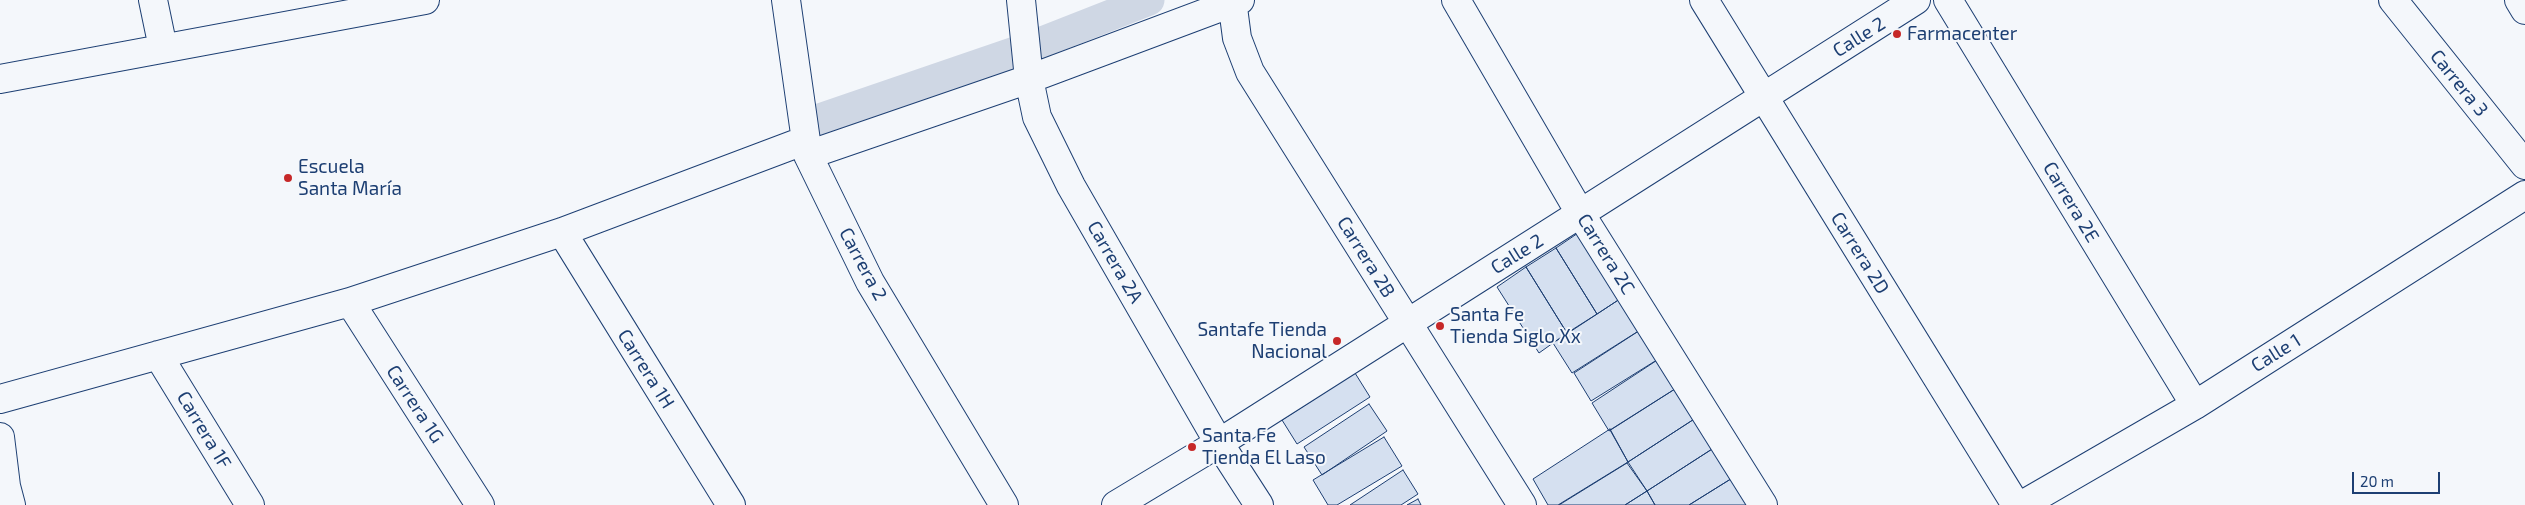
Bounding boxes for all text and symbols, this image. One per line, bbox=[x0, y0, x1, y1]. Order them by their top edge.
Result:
street label: Calle 2 bbox=[1829, 12, 1889, 62]
place label: Farmacenter bbox=[1907, 23, 2017, 45]
marker: Farmacenter bbox=[1891, 28, 1903, 40]
street label: Carrera 3 bbox=[2425, 45, 2493, 121]
place label: Escuela Santa María bbox=[298, 156, 402, 200]
street label: Carrera 2E bbox=[2038, 158, 2104, 246]
marker: Escuela Santa María bbox=[282, 172, 294, 184]
street label: Carrera 2D bbox=[1826, 208, 1894, 298]
street label: Carrera 2C bbox=[1572, 210, 1640, 298]
street label: Carrera 2B bbox=[1332, 212, 1400, 302]
street label: Carrera 2A bbox=[1082, 217, 1148, 307]
street label: Carrera 2 bbox=[834, 224, 892, 304]
street label: Calle 2 bbox=[1487, 229, 1547, 279]
place label: Santa Fe Tienda Siglo Xx bbox=[1450, 304, 1581, 348]
place label: Santafe Tienda Nacional bbox=[1197, 319, 1327, 363]
marker: Santa Fe Tienda Siglo Xx bbox=[1434, 320, 1446, 332]
street label: Carrera 1H bbox=[613, 325, 679, 413]
street label: Calle 1 bbox=[2247, 329, 2305, 377]
marker: Santafe Tienda Nacional bbox=[1331, 335, 1343, 347]
street label: Carrera 1G bbox=[381, 361, 449, 447]
street label: Carrera 1F bbox=[172, 387, 236, 473]
place label: Santa Fe Tienda El Laso bbox=[1202, 425, 1326, 469]
marker: Santa Fe Tienda El Laso bbox=[1186, 441, 1198, 453]
scale bar bbox=[2355, 462, 2442, 494]
text: 20 m bbox=[2360, 472, 2394, 490]

